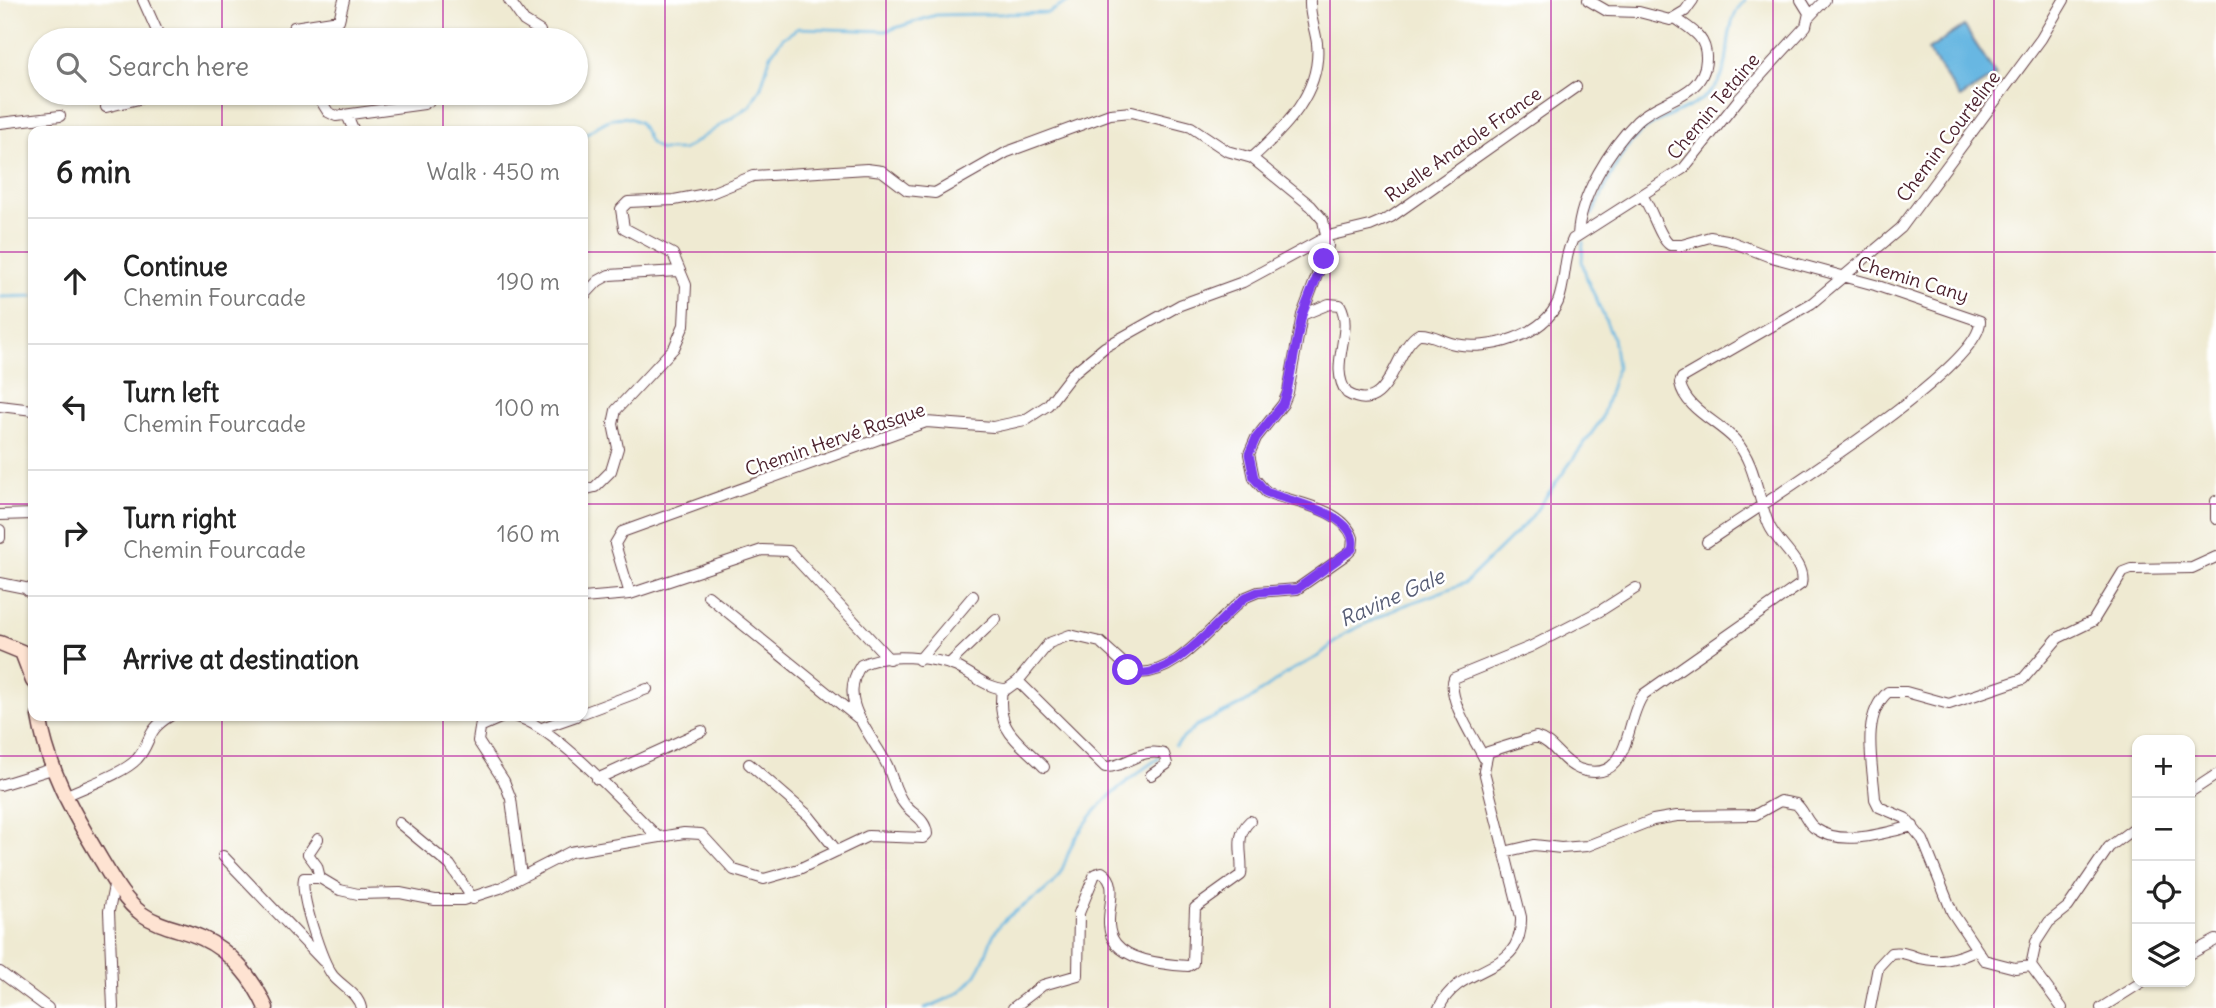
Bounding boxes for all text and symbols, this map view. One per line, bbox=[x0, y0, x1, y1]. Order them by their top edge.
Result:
search box bbox=[28, 28, 588, 105]
icon: search bbox=[52, 48, 90, 86]
street label: Chemin Tetaine bbox=[1661, 48, 1765, 164]
text: Search here bbox=[108, 50, 249, 83]
street label: Chemin Courteline bbox=[1891, 66, 2005, 206]
street label: Ruelle Anatole France bbox=[1380, 81, 1546, 207]
text: 6 min bbox=[56, 153, 131, 191]
text: Walk · 450 m bbox=[426, 157, 560, 186]
route end bbox=[1308, 243, 1339, 274]
text: Continue bbox=[123, 250, 228, 283]
street label: Chemin Cany bbox=[1854, 251, 1972, 307]
icon: ahead bbox=[56, 262, 94, 300]
text: 190 m bbox=[497, 267, 560, 296]
text: Chemin Fourcade bbox=[123, 283, 306, 312]
text: Turn left bbox=[123, 376, 219, 409]
icon: left bbox=[56, 388, 94, 426]
text: 100 m bbox=[495, 393, 560, 422]
street label: Chemin Hervé Rasque bbox=[742, 397, 928, 481]
text: Chemin Fourcade bbox=[123, 409, 306, 438]
text: Turn right bbox=[123, 502, 236, 535]
icon: right bbox=[56, 514, 94, 552]
text: 160 m bbox=[497, 519, 560, 548]
text: Chemin Fourcade bbox=[123, 535, 306, 564]
water label: Ravine Gale bbox=[1335, 562, 1450, 633]
icon: arrive bbox=[56, 640, 94, 678]
text: Arrive at destination bbox=[123, 643, 359, 676]
route start bbox=[1112, 654, 1143, 685]
map controls bbox=[2132, 735, 2195, 987]
button: + bbox=[2132, 735, 2195, 798]
button: − bbox=[2132, 798, 2195, 861]
button: locate bbox=[2132, 861, 2195, 924]
button: layers bbox=[2132, 924, 2195, 987]

